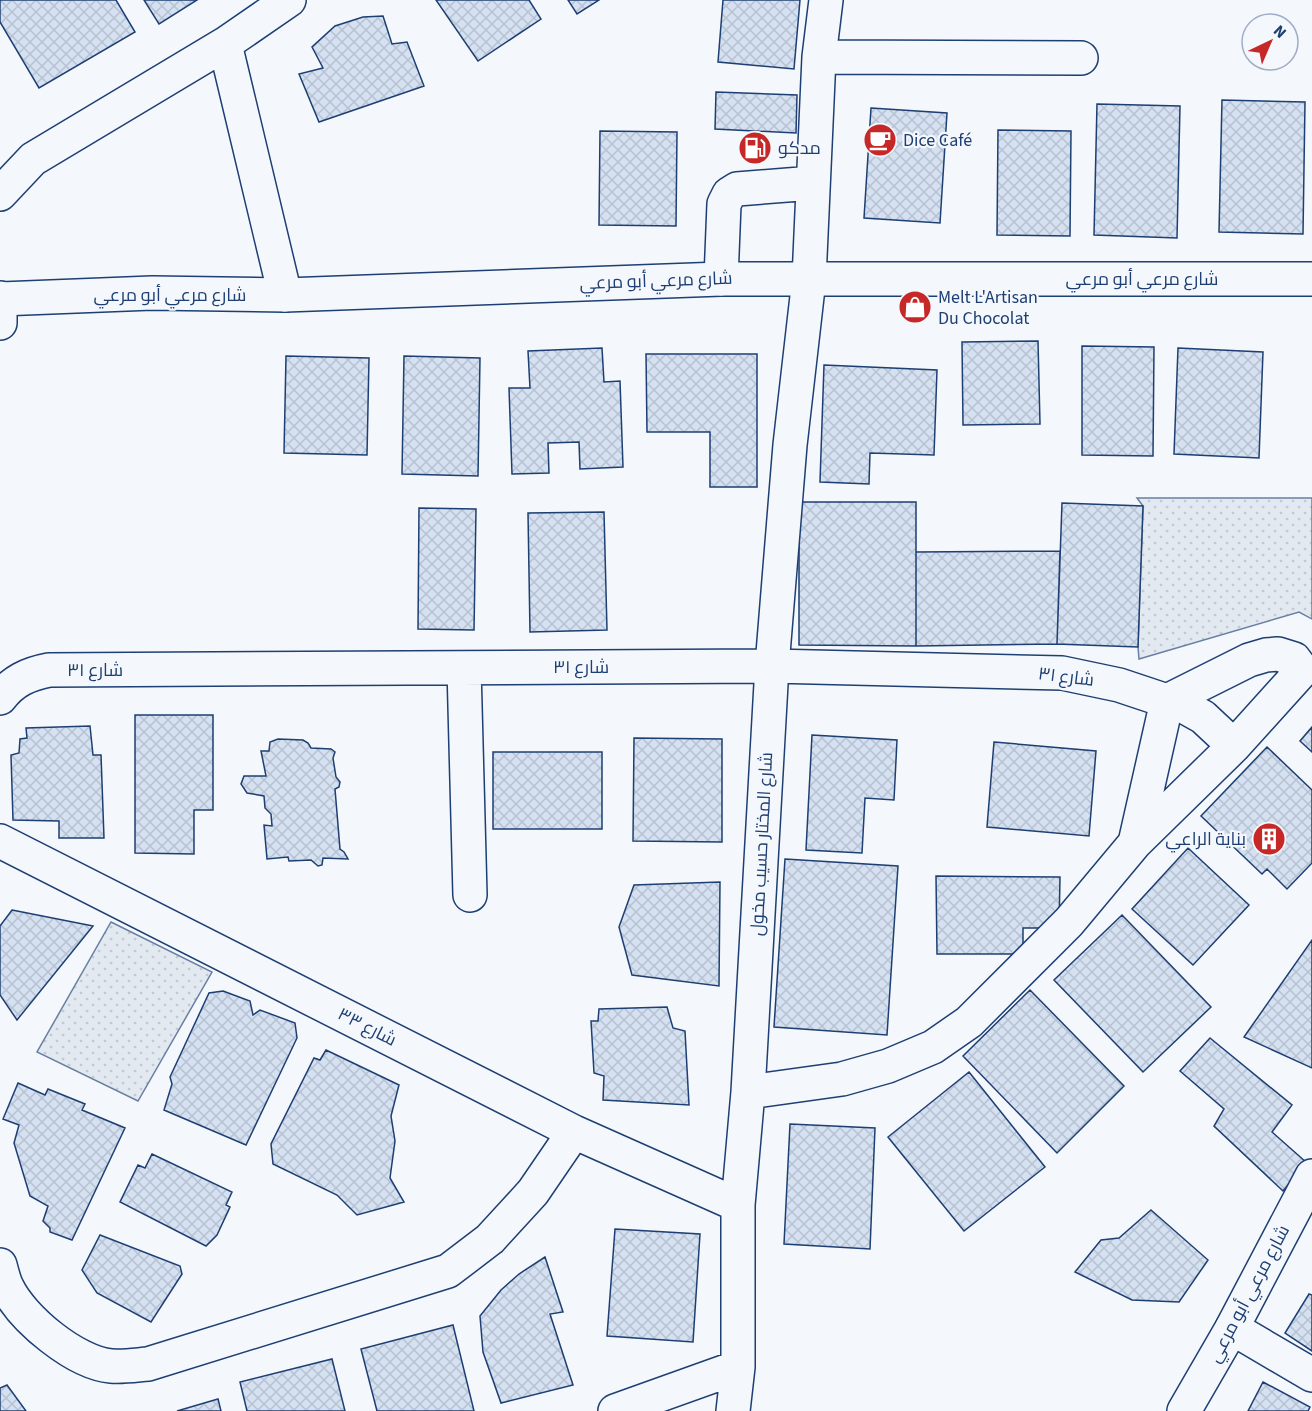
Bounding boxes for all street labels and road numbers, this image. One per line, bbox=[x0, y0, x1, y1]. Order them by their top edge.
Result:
street label: شارع مرعي أبو مرعي bbox=[579, 266, 733, 297]
street label: شارع مرعي أبو مرعي bbox=[1066, 267, 1218, 293]
street label: شارع مرعي أبو مرعي bbox=[94, 283, 246, 309]
street label: شارع ٣١ bbox=[553, 655, 609, 680]
street label: شارع ٣١ bbox=[67, 658, 123, 683]
street label: شارع ٣١ bbox=[1037, 661, 1095, 693]
street label: شارع المختار حسيب مخول bbox=[745, 751, 779, 937]
street label: شارع ٣٣ bbox=[333, 1002, 401, 1052]
street label: شارع مرعي أبو مرعي bbox=[1202, 1221, 1297, 1368]

